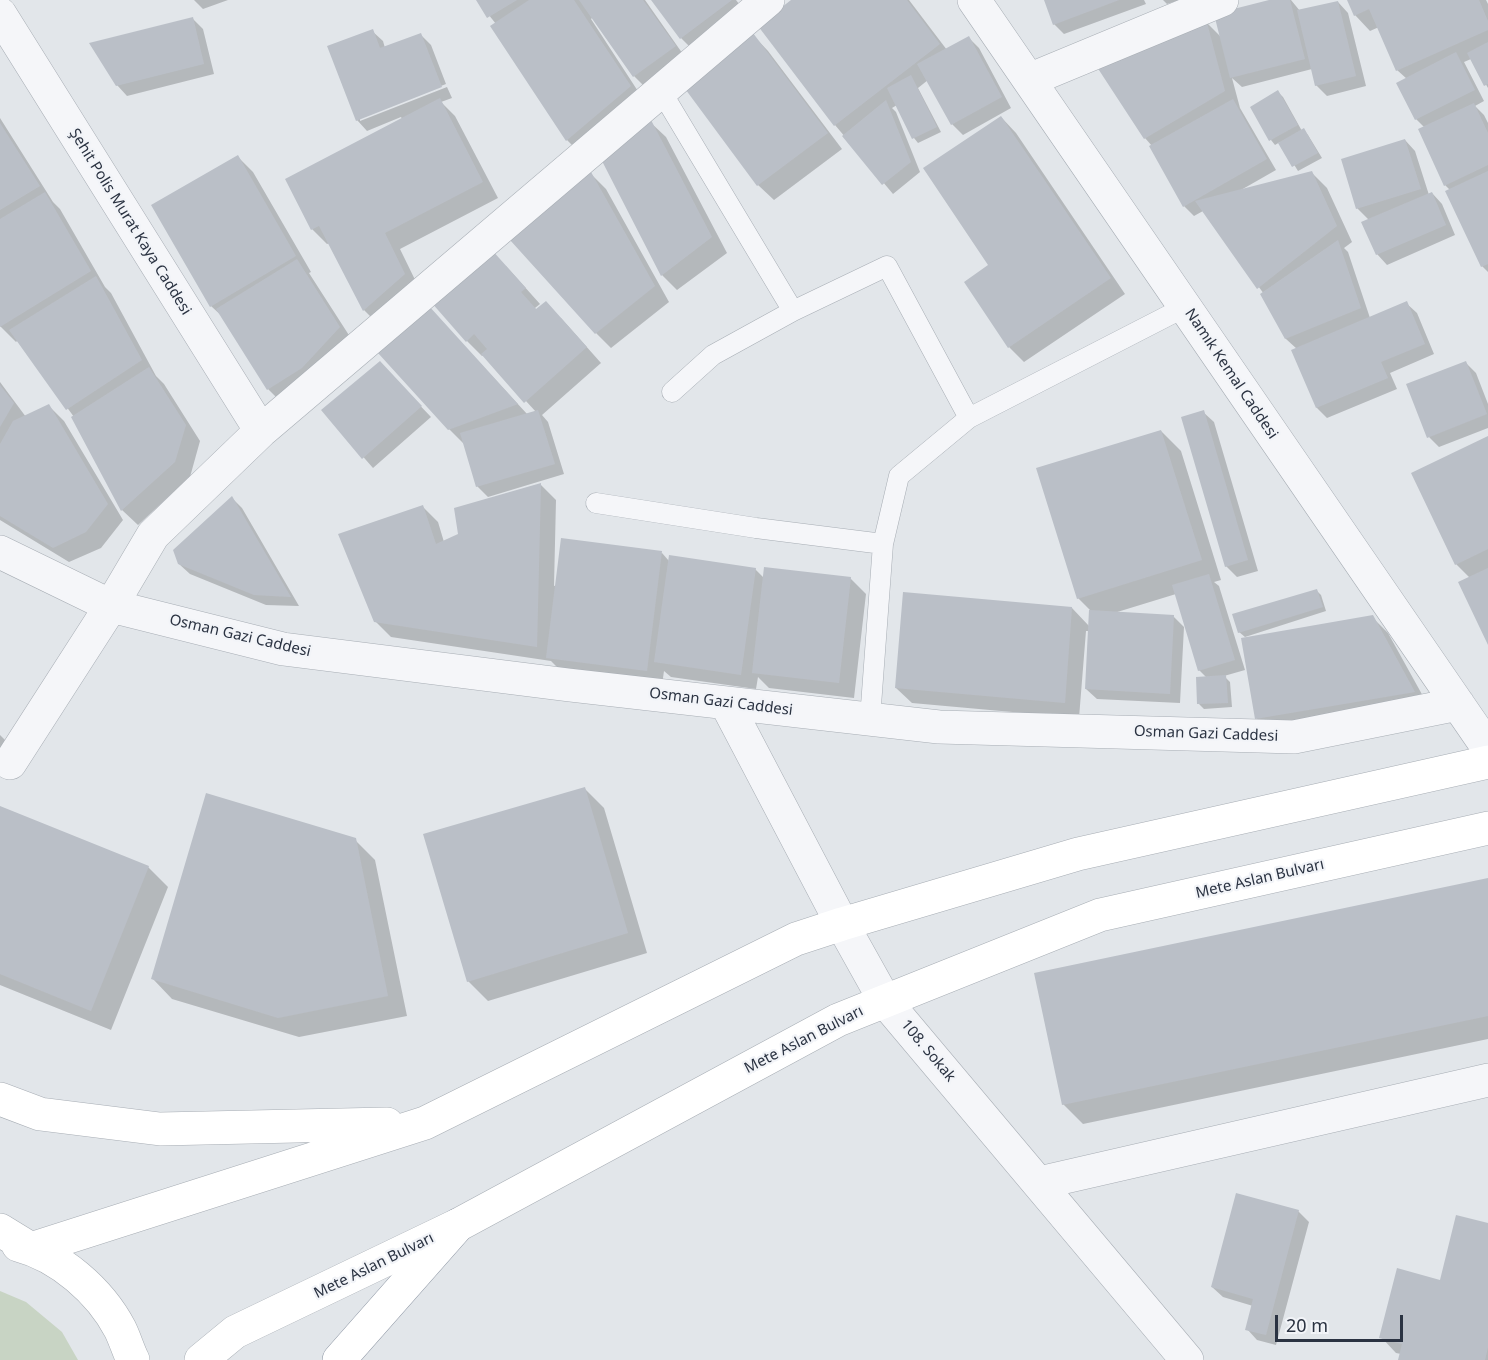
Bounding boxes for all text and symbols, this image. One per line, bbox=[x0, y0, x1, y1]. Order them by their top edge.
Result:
street label: Şehit Polis Murat Kaya Caddesi bbox=[65, 126, 195, 318]
street label: Namık Kemal Caddesi bbox=[1181, 305, 1281, 443]
street label: Osman Gazi Caddesi bbox=[168, 611, 312, 661]
street label: Osman Gazi Caddesi bbox=[648, 684, 794, 720]
street label: Osman Gazi Caddesi bbox=[1133, 722, 1279, 746]
street label: Mete Aslan Bulvarı bbox=[1194, 855, 1326, 903]
street label: Mete Aslan Bulvarı bbox=[742, 1002, 866, 1078]
street label: 108. Sokak bbox=[897, 1016, 959, 1086]
street label: Mete Aslan Bulvarı bbox=[311, 1229, 437, 1303]
scale bar bbox=[1278, 1303, 1406, 1341]
text: 20 m bbox=[1286, 1313, 1328, 1337]

